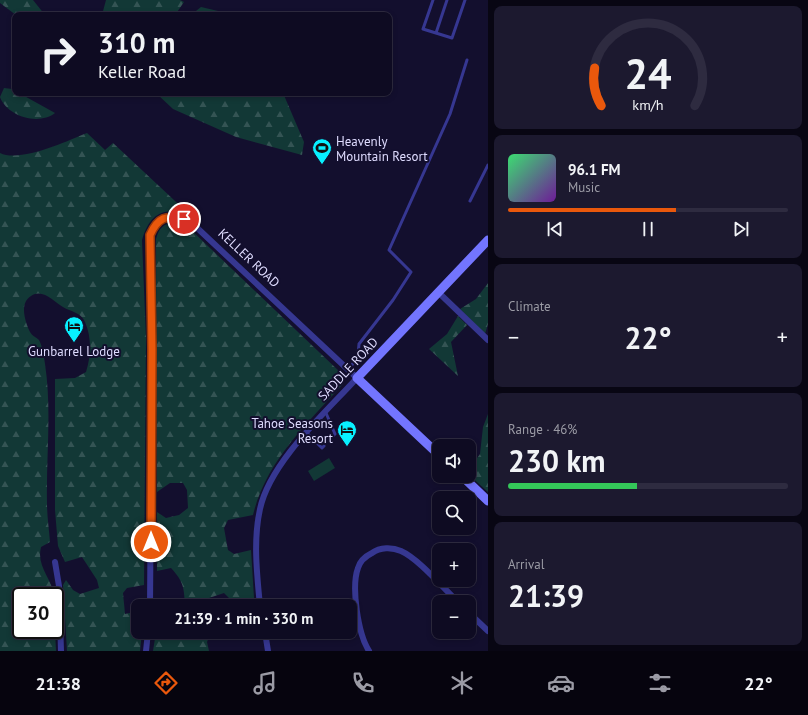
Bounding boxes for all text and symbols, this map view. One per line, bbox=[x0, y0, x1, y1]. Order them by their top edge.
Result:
text: 310 m bbox=[98, 24, 175, 61]
icon: right bbox=[32, 28, 84, 80]
text: 24 bbox=[624, 46, 672, 99]
text: Keller Road bbox=[98, 60, 186, 83]
text: km/h bbox=[632, 94, 664, 113]
place label: Heavenly Mountain Resort bbox=[336, 133, 428, 165]
sports icon: Heavenly Mountain Resort bbox=[311, 137, 333, 165]
text: 96.1 FM bbox=[568, 160, 621, 179]
text: Music bbox=[568, 179, 600, 196]
pin bbox=[167, 202, 201, 236]
icon: arrive bbox=[173, 208, 195, 230]
icon: previous bbox=[544, 218, 566, 240]
icon: pause bbox=[637, 218, 659, 240]
icon: next bbox=[730, 218, 752, 240]
street label: KELLER ROAD bbox=[215, 225, 283, 291]
text: Climate bbox=[508, 298, 551, 315]
hotel icon: Gunbarrel Lodge bbox=[63, 315, 85, 343]
text: 22° bbox=[624, 318, 672, 357]
text: − bbox=[508, 323, 519, 351]
text: + bbox=[777, 323, 788, 351]
street label: SADDLE ROAD bbox=[314, 334, 382, 404]
place label: Gunbarrel Lodge bbox=[28, 343, 120, 360]
place label: Tahoe Seasons Resort bbox=[252, 415, 334, 447]
hotel icon: Tahoe Seasons Resort bbox=[336, 419, 358, 447]
text: Range · 46% bbox=[508, 421, 577, 438]
map controls bbox=[432, 439, 476, 639]
button: sound bbox=[432, 439, 476, 483]
text: 230 km bbox=[508, 441, 606, 480]
button: search bbox=[432, 491, 476, 535]
position arrow bbox=[130, 521, 172, 563]
button: + bbox=[432, 543, 476, 587]
text: Arrival bbox=[508, 556, 544, 573]
text: 21:39 bbox=[508, 576, 584, 615]
speed limit sign: 30 bbox=[12, 587, 64, 639]
button: − bbox=[432, 595, 476, 639]
text: 21:39 · 1 min · 330 m bbox=[175, 609, 313, 628]
icon: directions bbox=[152, 669, 180, 697]
icon: music bbox=[251, 669, 279, 697]
icon: phone bbox=[349, 669, 377, 697]
icon: climate bbox=[448, 669, 476, 697]
icon: car bbox=[547, 669, 575, 697]
icon: filters bbox=[646, 669, 674, 697]
text: 21:38 bbox=[35, 672, 81, 695]
text: 22° bbox=[744, 672, 773, 695]

